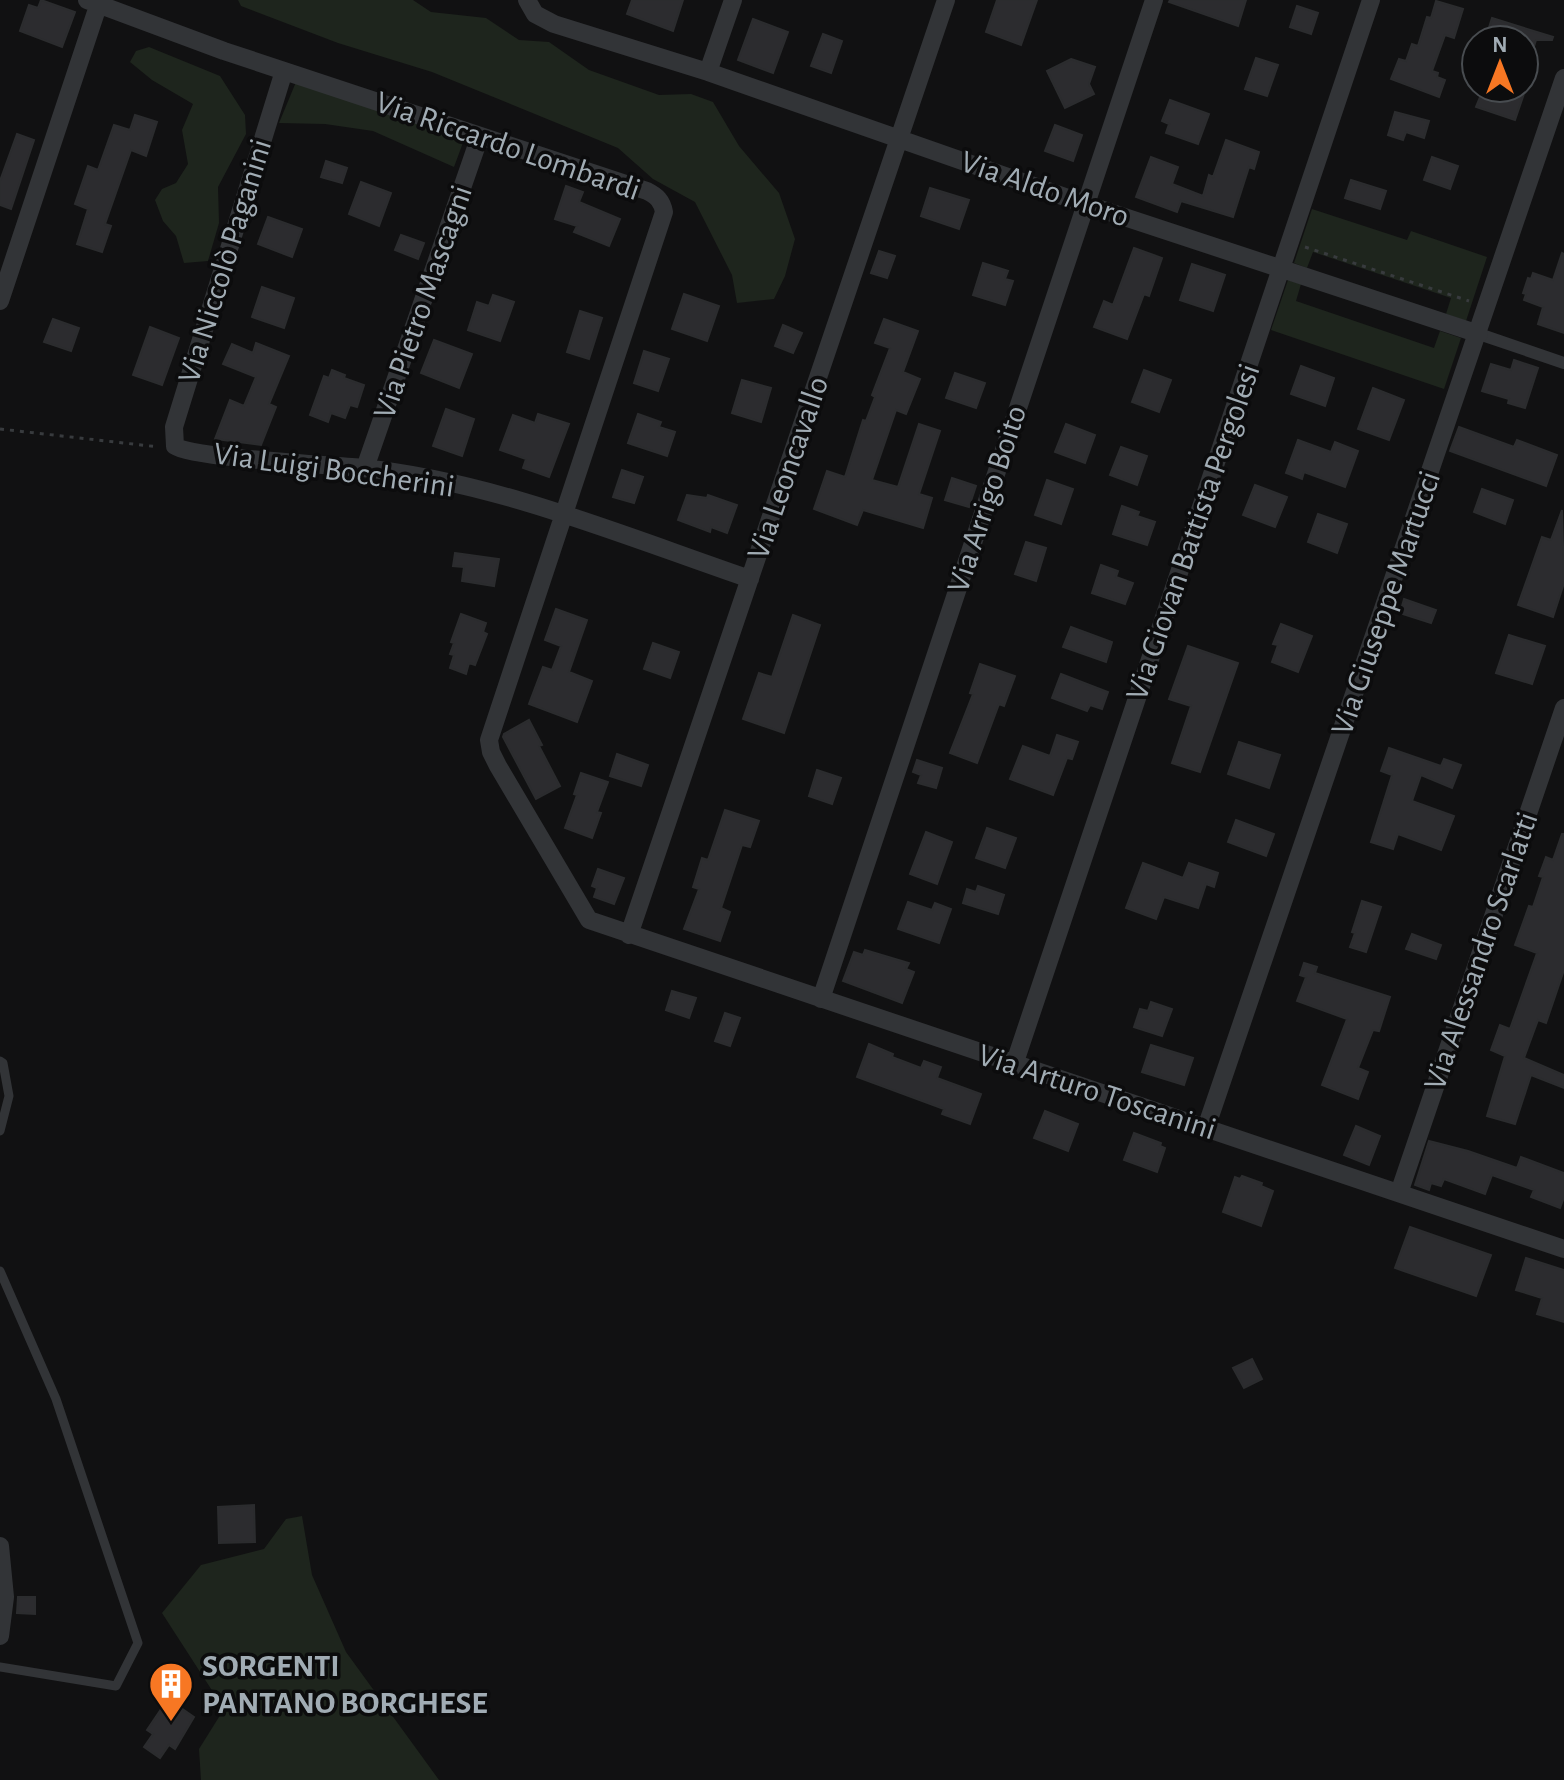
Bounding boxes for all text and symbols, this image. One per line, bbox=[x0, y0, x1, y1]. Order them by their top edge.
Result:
north arrow bbox=[1460, 24, 1540, 104]
text: N bbox=[1492, 34, 1508, 56]
street label: Via Riccardo Lombardi bbox=[372, 86, 644, 206]
street label: Via Niccolò Paganini bbox=[173, 135, 277, 387]
street label: Via Aldo Moro bbox=[957, 145, 1133, 233]
street label: Via Pietro Mascagni bbox=[368, 181, 478, 423]
street label: Via Giovan Battista Pergolesi bbox=[1120, 360, 1266, 704]
street label: Via Leoncavallo bbox=[742, 372, 834, 564]
street label: Via Arrigo Boito bbox=[942, 401, 1032, 597]
street label: Via Luigi Boccherini bbox=[212, 437, 456, 503]
street label: Via Giuseppe Martucci bbox=[1326, 467, 1446, 739]
street label: Via Alessandro Scarlatti bbox=[1418, 808, 1544, 1094]
street label: Via Arturo Toscanini bbox=[974, 1038, 1220, 1146]
place label: SORGENTI PANTANO BORGHESE bbox=[202, 1650, 488, 1719]
building icon: SORGENTI PANTANO BORGHESE bbox=[147, 1660, 195, 1723]

